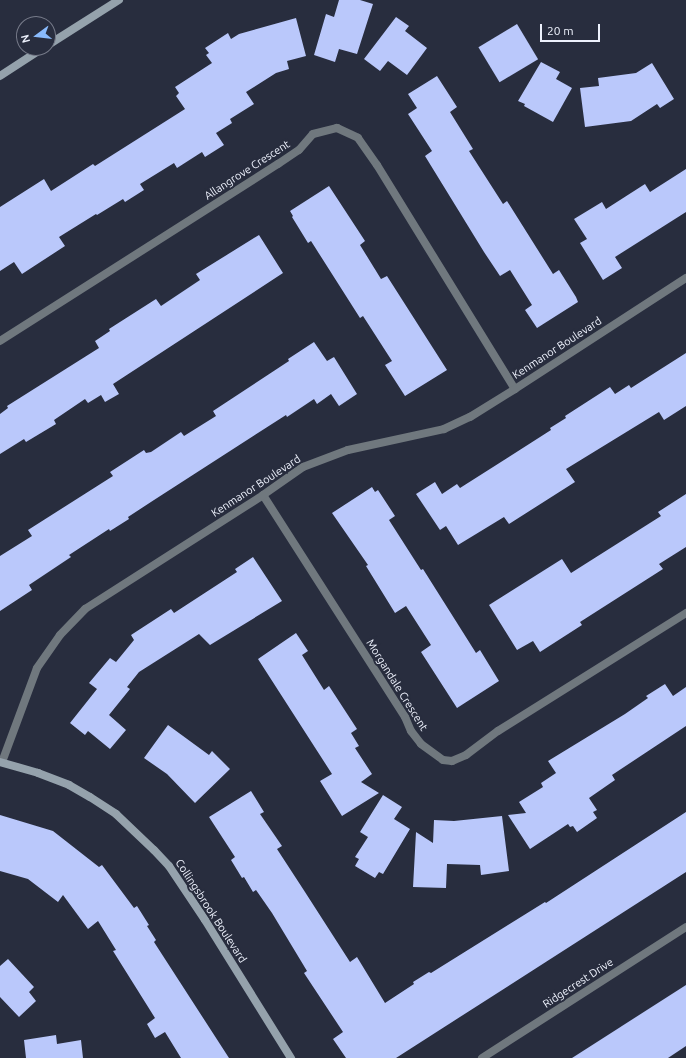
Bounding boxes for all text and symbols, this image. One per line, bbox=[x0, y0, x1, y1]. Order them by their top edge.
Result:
north arrow bbox=[16, 16, 56, 56]
scale bar bbox=[542, 16, 602, 42]
text: 20 m bbox=[547, 24, 574, 37]
text: N bbox=[19, 33, 32, 44]
street label: Allangrove Crescent bbox=[202, 137, 292, 203]
street label: Kenmanor Boulevard bbox=[510, 314, 604, 382]
street label: Kenmanor Boulevard bbox=[209, 452, 303, 520]
street label: Morgandale Crescent bbox=[363, 637, 431, 733]
street label: Collingsbrook Boulevard bbox=[173, 857, 249, 965]
street label: Ridgecrest Drive bbox=[540, 955, 616, 1011]

